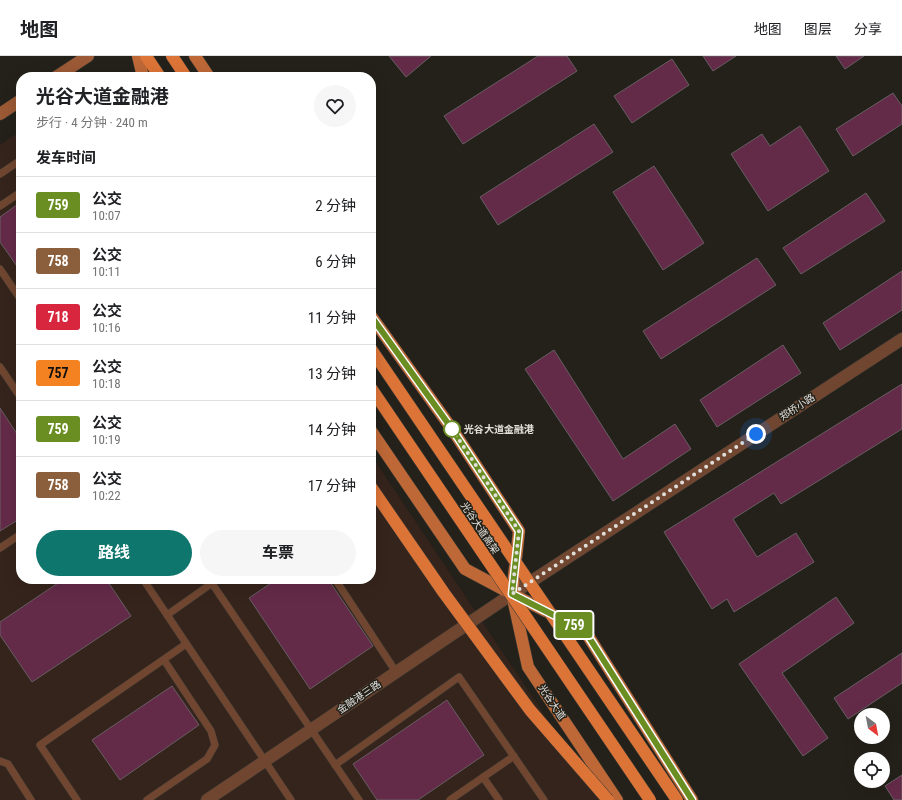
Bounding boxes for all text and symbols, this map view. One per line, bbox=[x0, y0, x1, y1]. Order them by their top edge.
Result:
text: 地图 bbox=[20, 18, 58, 41]
text: 地图 bbox=[754, 21, 782, 37]
text: 图层 bbox=[804, 21, 832, 37]
text: 分享 bbox=[854, 21, 882, 37]
text: 光谷大道金融港 bbox=[36, 85, 169, 108]
button: heart bbox=[314, 85, 356, 127]
text: 步行 · 4 分钟 · 240 m bbox=[36, 115, 148, 130]
text: 发车时间 bbox=[36, 149, 96, 167]
text: 公交 bbox=[92, 190, 122, 208]
text: 759 bbox=[47, 197, 69, 213]
text: 2 分钟 bbox=[315, 197, 356, 215]
text: 10:07 bbox=[92, 208, 121, 223]
text: 公交 bbox=[92, 246, 122, 264]
text: 758 bbox=[47, 253, 69, 269]
text: 6 分钟 bbox=[315, 253, 356, 271]
text: 10:11 bbox=[92, 264, 121, 279]
text: 公交 bbox=[92, 302, 122, 320]
text: 718 bbox=[47, 309, 69, 325]
text: 11 分钟 bbox=[308, 309, 356, 327]
text: 10:16 bbox=[92, 320, 121, 335]
text: 公交 bbox=[92, 358, 122, 376]
text: 757 bbox=[47, 365, 69, 381]
text: 13 分钟 bbox=[308, 365, 356, 383]
text: 10:18 bbox=[92, 376, 121, 391]
street label: 郑桥小路 bbox=[777, 391, 817, 423]
text: 公交 bbox=[92, 414, 122, 432]
marker: 光谷大道金融港 bbox=[443, 420, 461, 438]
text: 759 bbox=[47, 421, 69, 437]
text: 14 分钟 bbox=[308, 421, 356, 439]
place label: 光谷大道金融港 bbox=[464, 424, 534, 435]
your location bbox=[746, 424, 766, 444]
text: 10:19 bbox=[92, 432, 121, 447]
text: 公交 bbox=[92, 470, 122, 488]
text: 758 bbox=[47, 477, 69, 493]
text: 17 分钟 bbox=[308, 477, 356, 495]
text: 10:22 bbox=[92, 488, 121, 503]
street label: 光谷大道高架 bbox=[459, 500, 501, 556]
button: 路线 bbox=[36, 530, 192, 576]
button: 车票 bbox=[200, 530, 356, 576]
line badge: 759 bbox=[551, 612, 597, 638]
text: 759 bbox=[563, 617, 585, 633]
street label: 金融港三路 bbox=[335, 678, 383, 716]
street label: 光谷大道 bbox=[536, 682, 568, 722]
north arrow bbox=[854, 708, 890, 744]
map controls bbox=[854, 708, 890, 788]
button: locate bbox=[854, 752, 890, 788]

